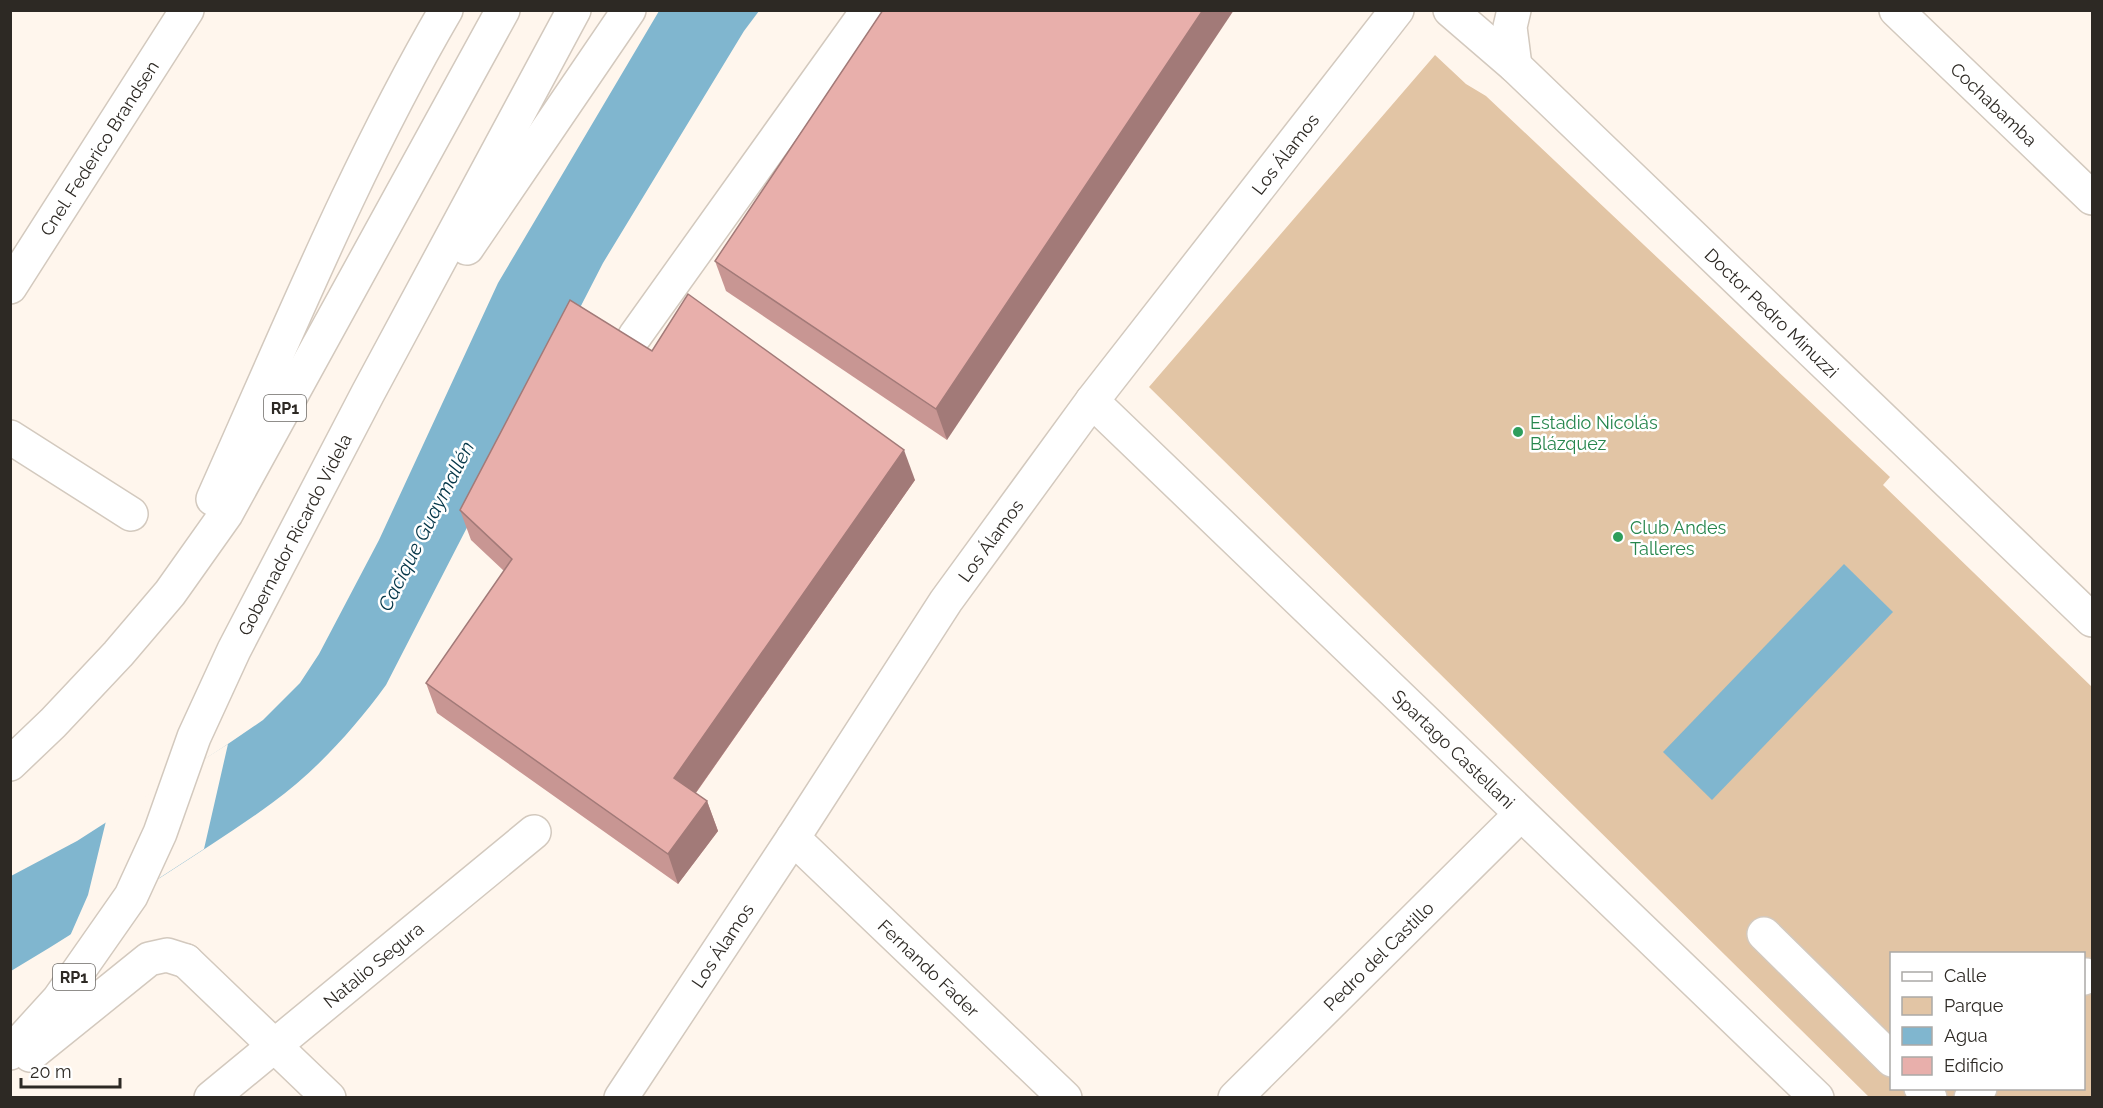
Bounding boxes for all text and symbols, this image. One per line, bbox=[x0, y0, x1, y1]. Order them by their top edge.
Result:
street label: Cnel. Federico Brandsen bbox=[35, 56, 163, 239]
street label: Cochabamba bbox=[1947, 58, 2042, 150]
street label: Los Álamos bbox=[1247, 109, 1323, 198]
street label: Doctor Pedro Minuzzi bbox=[1701, 244, 1843, 382]
road number: RP1 bbox=[264, 395, 306, 421]
place label: Estadio Nicolás Blázquez bbox=[1530, 412, 1658, 454]
marker: Estadio Nicolás Blázquez bbox=[1511, 425, 1525, 439]
street label: Gobernador Ricardo Videla bbox=[233, 430, 355, 639]
water label: Cacique Guaymallén bbox=[373, 437, 479, 615]
street label: Los Álamos bbox=[953, 495, 1027, 586]
place label: Club Andes Talleres bbox=[1630, 517, 1726, 559]
marker: Club Andes Talleres bbox=[1611, 530, 1625, 544]
street label: Spartago Castellani bbox=[1388, 685, 1520, 813]
street label: Pedro del Castillo bbox=[1319, 896, 1438, 1015]
street label: Los Álamos bbox=[687, 899, 758, 991]
street label: Fernando Fader bbox=[874, 915, 984, 1021]
street label: Natalio Segura bbox=[319, 917, 427, 1012]
legend bbox=[1890, 952, 2085, 1090]
road number: RP1 bbox=[53, 964, 95, 990]
text: Calle bbox=[1944, 965, 1987, 986]
text: Parque bbox=[1944, 995, 2004, 1016]
text: Agua bbox=[1944, 1025, 1988, 1046]
scale bar bbox=[21, 1051, 120, 1089]
text: Edificio bbox=[1944, 1055, 2004, 1076]
text: 20 m bbox=[30, 1061, 72, 1082]

